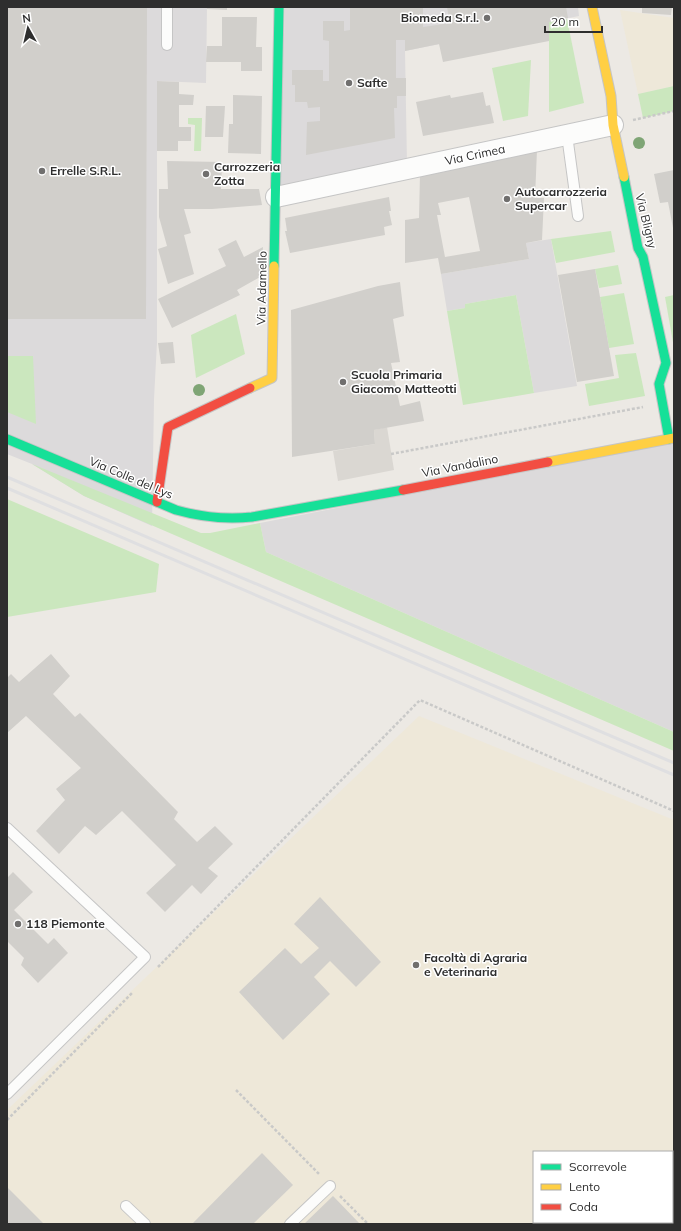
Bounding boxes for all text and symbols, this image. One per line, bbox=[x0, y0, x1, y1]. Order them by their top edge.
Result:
north arrow bbox=[8, 8, 48, 48]
scale bar bbox=[545, 8, 602, 34]
place label: Biomeda S.r.l. bbox=[401, 10, 479, 25]
text: N bbox=[22, 11, 32, 26]
marker: Biomeda S.r.l. bbox=[482, 13, 492, 23]
text: 20 m bbox=[551, 14, 579, 29]
place label: Safte bbox=[357, 75, 388, 90]
marker: Safte bbox=[344, 78, 354, 88]
street label: Via Crimea bbox=[443, 141, 506, 168]
place label: Carrozzeria Zotta bbox=[214, 159, 280, 188]
place label: Errelle S.R.L. bbox=[50, 163, 121, 178]
marker: Errelle S.R.L. bbox=[37, 166, 47, 176]
marker: Carrozzeria Zotta bbox=[201, 169, 211, 179]
place label: Autocarrozzeria Supercar bbox=[515, 184, 607, 213]
street label: Via Bligny bbox=[632, 192, 661, 250]
marker: Autocarrozzeria Supercar bbox=[502, 194, 512, 204]
street label: Via Adamello bbox=[253, 251, 270, 325]
place label: Scuola Primaria Giacomo Matteotti bbox=[351, 367, 457, 396]
marker: Scuola Primaria Giacomo Matteotti bbox=[338, 377, 348, 387]
street label: Via Vandalino bbox=[420, 451, 500, 480]
street label: Via Colle del Lys bbox=[87, 453, 175, 502]
place label: 118 Piemonte bbox=[26, 916, 105, 931]
marker: 118 Piemonte bbox=[13, 919, 23, 929]
place label: Facoltà di Agraria e Veterinaria bbox=[424, 950, 527, 979]
marker: Facoltà di Agraria e Veterinaria bbox=[411, 960, 421, 970]
legend bbox=[533, 1151, 673, 1223]
text: Scorrevole bbox=[569, 1159, 627, 1174]
text: Lento bbox=[569, 1179, 600, 1194]
text: Coda bbox=[569, 1199, 598, 1214]

